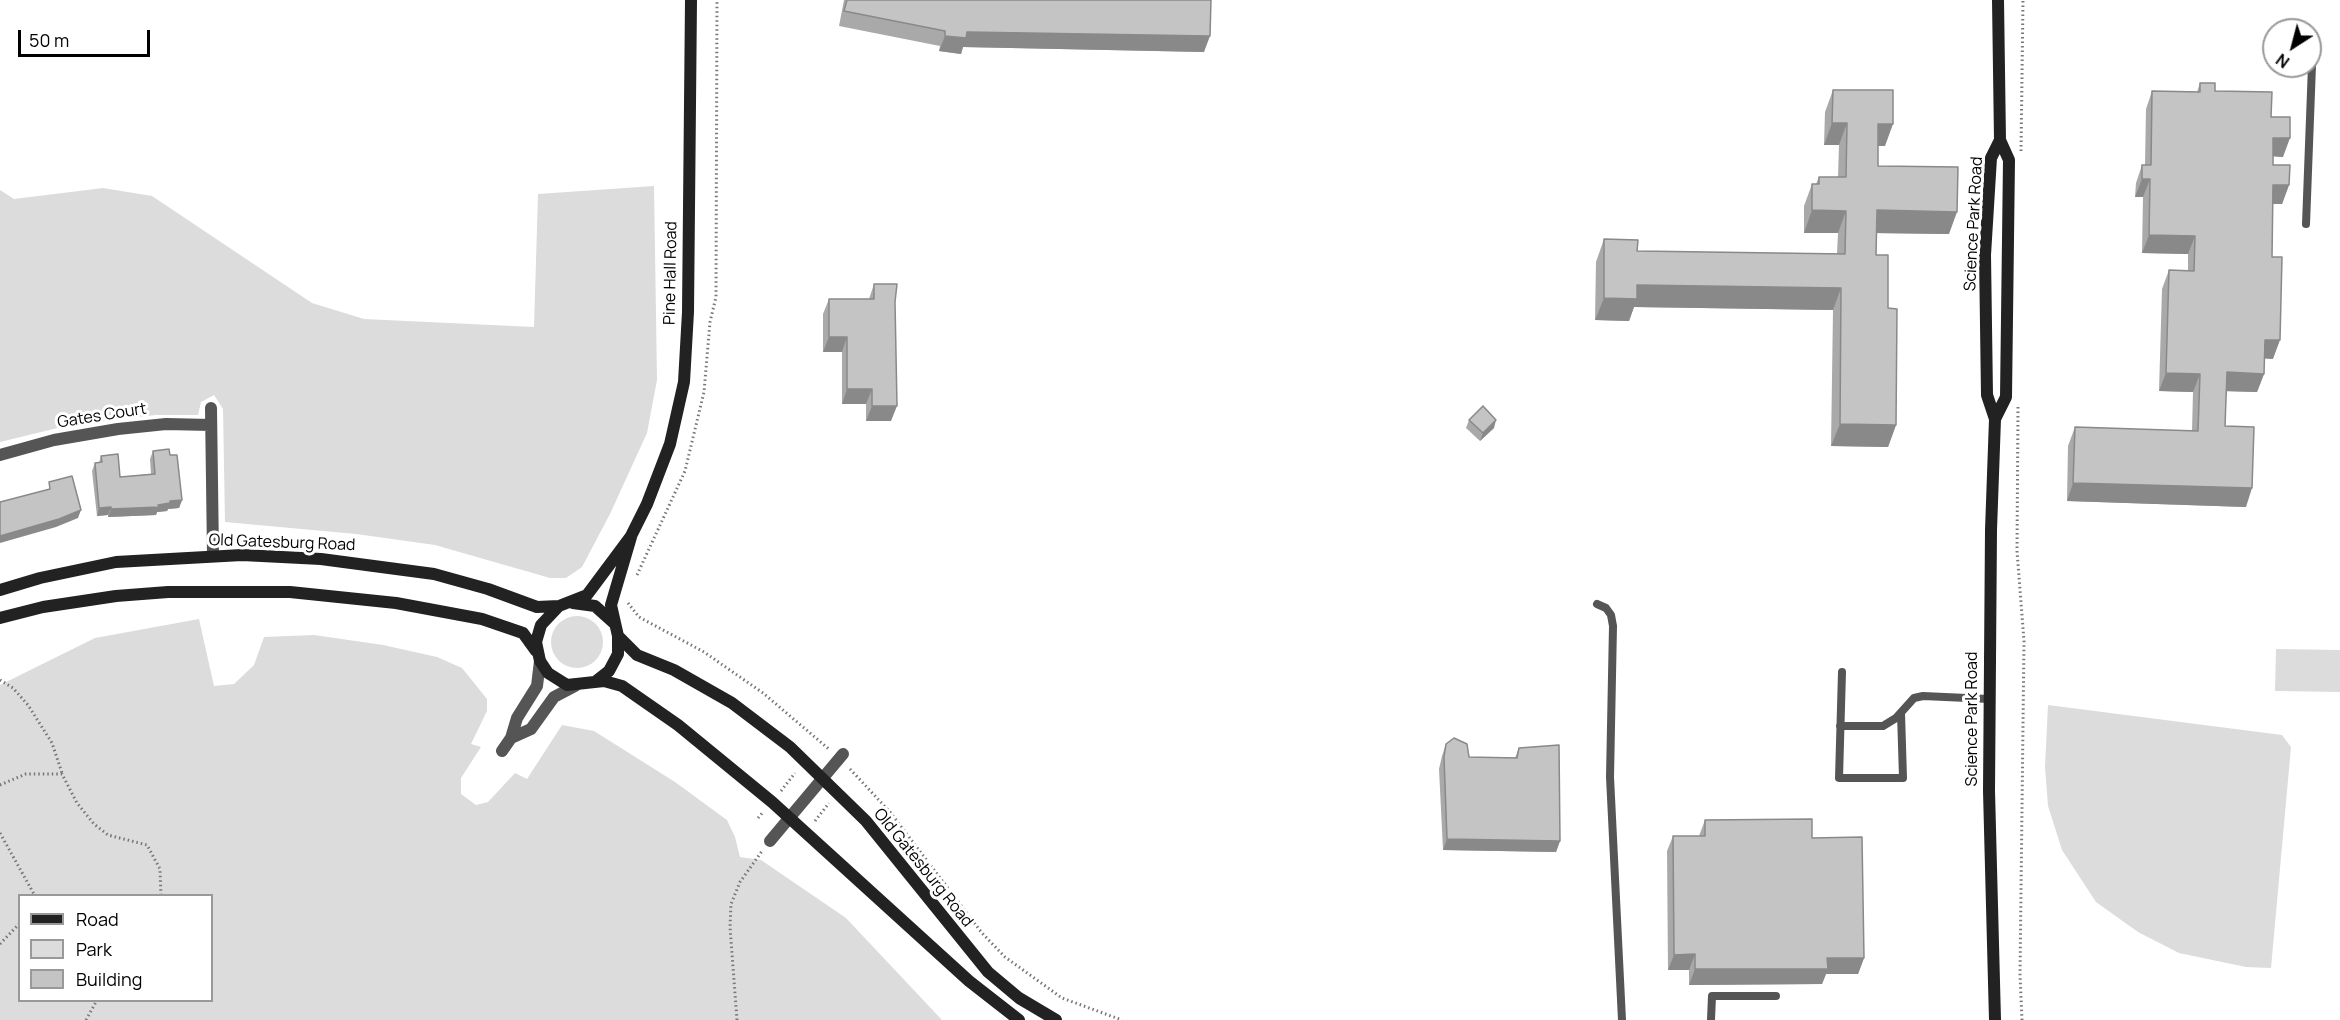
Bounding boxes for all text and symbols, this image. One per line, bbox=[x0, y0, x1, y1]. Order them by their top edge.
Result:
scale bar bbox=[21, 18, 153, 56]
north arrow bbox=[2262, 18, 2322, 78]
text: 50 m bbox=[29, 28, 69, 52]
text: N bbox=[2271, 49, 2294, 73]
street label: Science Park Road bbox=[1961, 156, 1987, 292]
street label: Pine Hall Road bbox=[660, 221, 682, 325]
street label: Gates Court bbox=[56, 399, 148, 433]
street label: Old Gatesburg Road bbox=[208, 531, 356, 555]
street label: Science Park Road bbox=[1963, 652, 1983, 786]
street label: Old Gatesburg Road bbox=[869, 805, 977, 931]
legend bbox=[18, 894, 213, 1002]
text: Road bbox=[76, 907, 119, 931]
text: Park bbox=[76, 937, 112, 961]
text: Building bbox=[76, 967, 142, 991]

